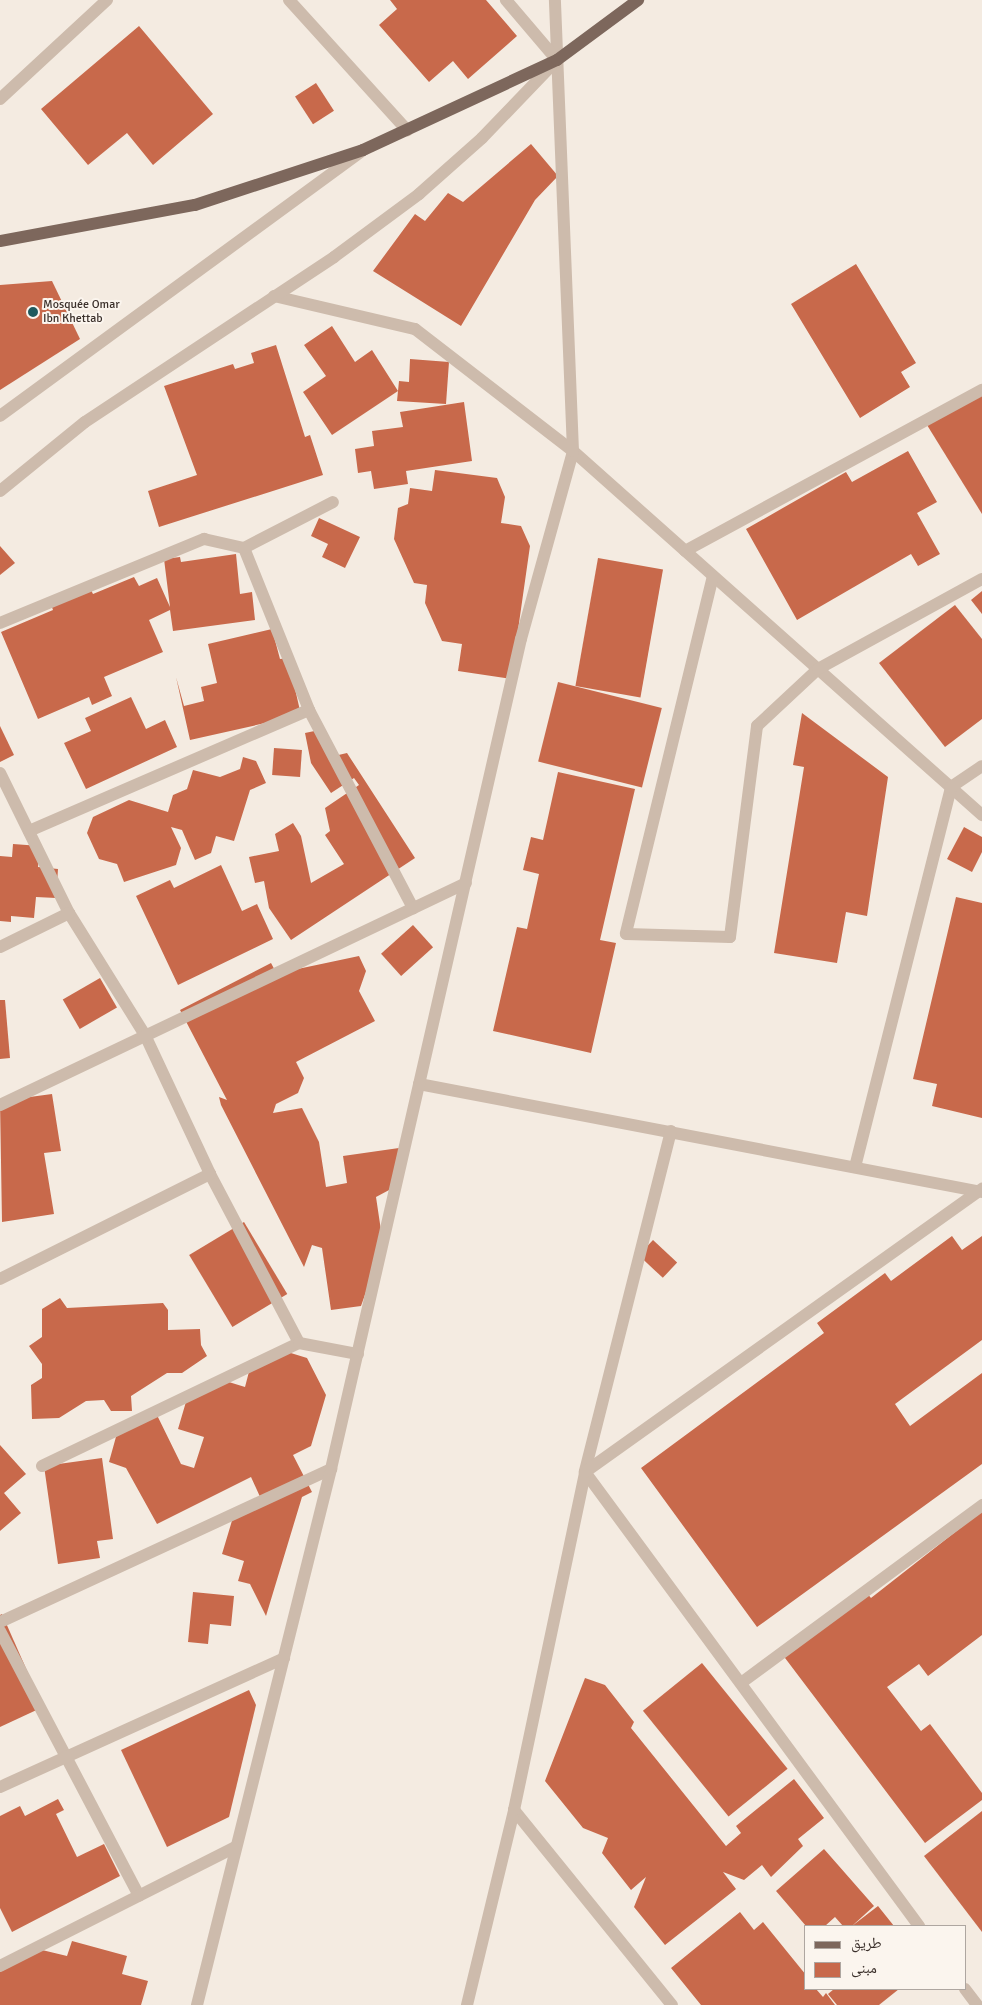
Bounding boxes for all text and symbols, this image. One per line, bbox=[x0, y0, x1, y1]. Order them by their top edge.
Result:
place label: Mosquée Omar Ibn Khettab bbox=[43, 298, 120, 326]
marker: Mosquée Omar Ibn Khettab bbox=[27, 306, 39, 318]
legend bbox=[804, 1925, 967, 1990]
text: طريق bbox=[851, 1934, 882, 1952]
text: مبنى bbox=[851, 1959, 877, 1977]

